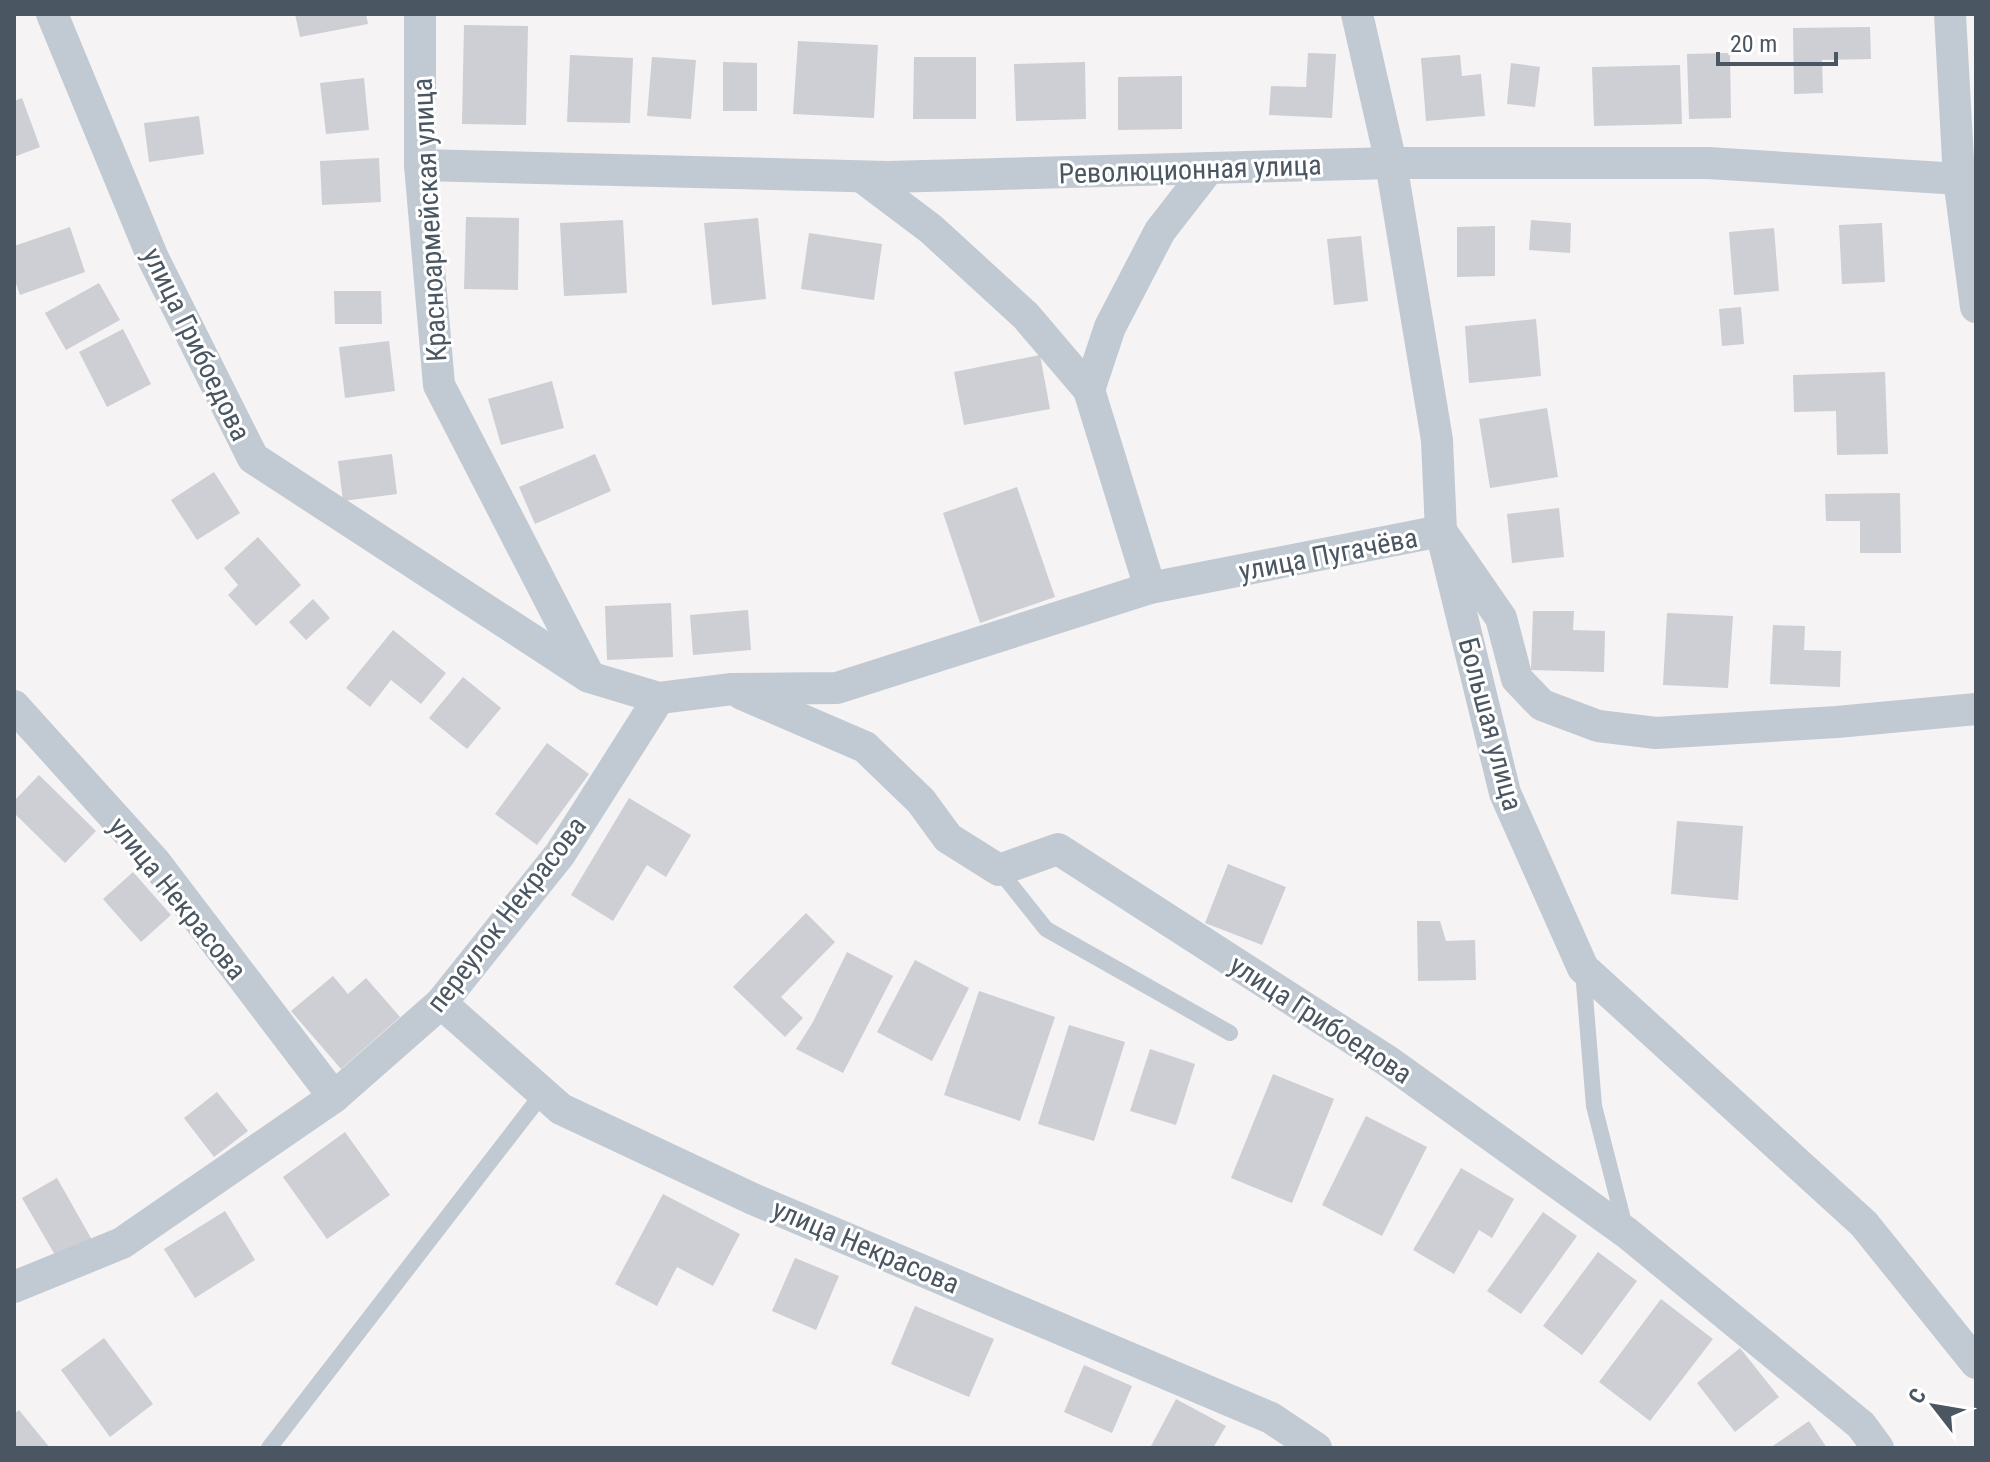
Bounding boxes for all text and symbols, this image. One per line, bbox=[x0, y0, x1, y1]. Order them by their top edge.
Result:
scale bar bbox=[1718, 16, 1836, 66]
text: 20 m bbox=[1730, 30, 1777, 58]
street label: Красноармейская улица bbox=[406, 77, 453, 363]
street label: Революционная улица bbox=[1058, 148, 1322, 191]
street label: улица Грибоедова bbox=[136, 242, 258, 446]
street label: улица Пугачёва bbox=[1236, 521, 1420, 588]
street label: Большая улица bbox=[1452, 634, 1529, 814]
street label: улица Некрасова bbox=[102, 810, 253, 986]
street label: переулок Некрасова bbox=[420, 810, 593, 1019]
street label: улица Грибоедова bbox=[1223, 948, 1418, 1091]
street label: улица Некрасова bbox=[767, 1192, 964, 1301]
north arrow bbox=[1894, 1366, 1974, 1446]
text: С bbox=[1903, 1384, 1931, 1408]

